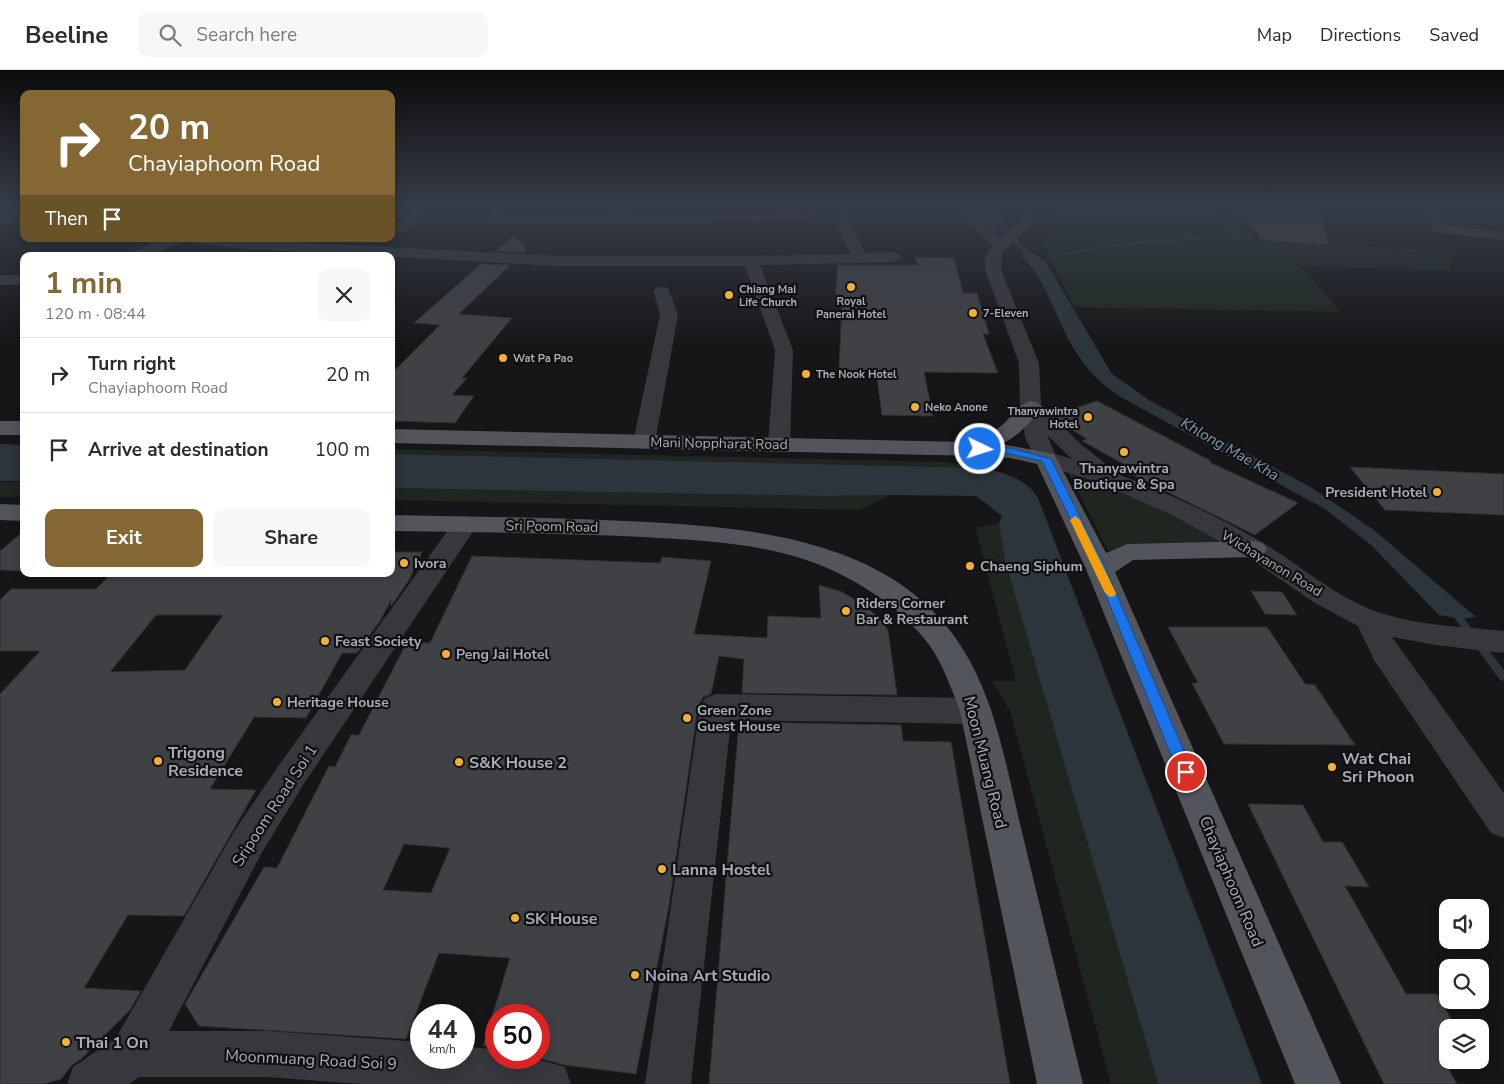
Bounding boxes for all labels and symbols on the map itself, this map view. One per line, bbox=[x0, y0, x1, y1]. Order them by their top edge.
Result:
marker: Royal Panerai Hotel bbox=[845, 281, 857, 293]
place label: Chiang Mai Life Church bbox=[739, 282, 797, 310]
marker: Chiang Mai Life Church bbox=[723, 289, 735, 301]
place label: Royal Panerai Hotel bbox=[816, 294, 886, 322]
place label: 7-Eleven bbox=[983, 306, 1028, 321]
marker: 7-Eleven bbox=[967, 307, 979, 319]
place label: Wat Pa Pao bbox=[513, 351, 573, 366]
marker: Wat Pa Pao bbox=[497, 352, 509, 364]
place label: The Nook Hotel bbox=[816, 367, 897, 382]
marker: The Nook Hotel bbox=[800, 368, 812, 380]
place label: Neko Anone bbox=[925, 400, 988, 415]
marker: Neko Anone bbox=[909, 401, 921, 413]
place label: Thanyawintra Hotel bbox=[1008, 404, 1078, 432]
marker: Thanyawintra Hotel bbox=[1082, 411, 1094, 423]
water label: Khlong Mae Kha bbox=[1177, 413, 1283, 485]
position arrow bbox=[953, 422, 1005, 474]
street label: Mani Noppharat Road bbox=[650, 433, 788, 454]
marker: Thanyawintra Boutique & Spa bbox=[1118, 446, 1130, 458]
place label: Thanyawintra Boutique & Spa bbox=[1073, 459, 1175, 494]
place label: President Hotel bbox=[1325, 483, 1428, 502]
marker: President Hotel bbox=[1431, 486, 1443, 498]
street label: Sri Poom Road bbox=[505, 516, 599, 537]
street label: Wichayanon Road bbox=[1218, 526, 1326, 601]
place label: Ivora bbox=[414, 554, 446, 573]
marker: Ivora bbox=[398, 557, 410, 569]
place label: Chaeng Siphum bbox=[980, 557, 1083, 576]
marker: Chaeng Siphum bbox=[964, 560, 976, 572]
place label: Riders Corner Bar & Restaurant bbox=[856, 594, 969, 629]
marker: Riders Corner Bar & Restaurant bbox=[840, 605, 852, 617]
place label: Feast Society bbox=[335, 632, 422, 651]
marker: Feast Society bbox=[319, 635, 331, 647]
place label: Peng Jai Hotel bbox=[456, 645, 549, 664]
marker: Peng Jai Hotel bbox=[440, 648, 452, 660]
place label: Heritage House bbox=[287, 693, 389, 712]
street label: Moon Muang Road bbox=[958, 694, 1012, 831]
marker: Heritage House bbox=[271, 696, 283, 708]
place label: Green Zone Guest House bbox=[697, 701, 781, 736]
marker: Green Zone Guest House bbox=[681, 712, 693, 724]
street label: Sripoom Road Soi 1 bbox=[227, 740, 323, 871]
place label: Trigong Residence bbox=[168, 742, 243, 782]
place label: Wat Chai Sri Phoon bbox=[1342, 748, 1414, 788]
pin bbox=[1165, 751, 1207, 793]
place label: S&K House 2 bbox=[469, 752, 567, 774]
marker: Trigong Residence bbox=[152, 755, 164, 767]
marker: S&K House 2 bbox=[453, 756, 465, 768]
marker: Wat Chai Sri Phoon bbox=[1326, 761, 1338, 773]
street label: Chayiaphoom Road bbox=[1194, 813, 1269, 950]
place label: Lanna Hostel bbox=[672, 859, 771, 881]
marker: Lanna Hostel bbox=[656, 863, 668, 875]
place label: SK House bbox=[525, 908, 598, 930]
marker: SK House bbox=[509, 912, 521, 924]
place label: Noina Art Studio bbox=[645, 965, 770, 987]
marker: Noina Art Studio bbox=[629, 969, 641, 981]
speed limit sign: 50 bbox=[485, 1004, 550, 1069]
place label: Thai 1 On bbox=[76, 1032, 148, 1054]
marker: Thai 1 On bbox=[60, 1036, 72, 1048]
street label: Moonmuang Road Soi 9 bbox=[225, 1045, 397, 1075]

